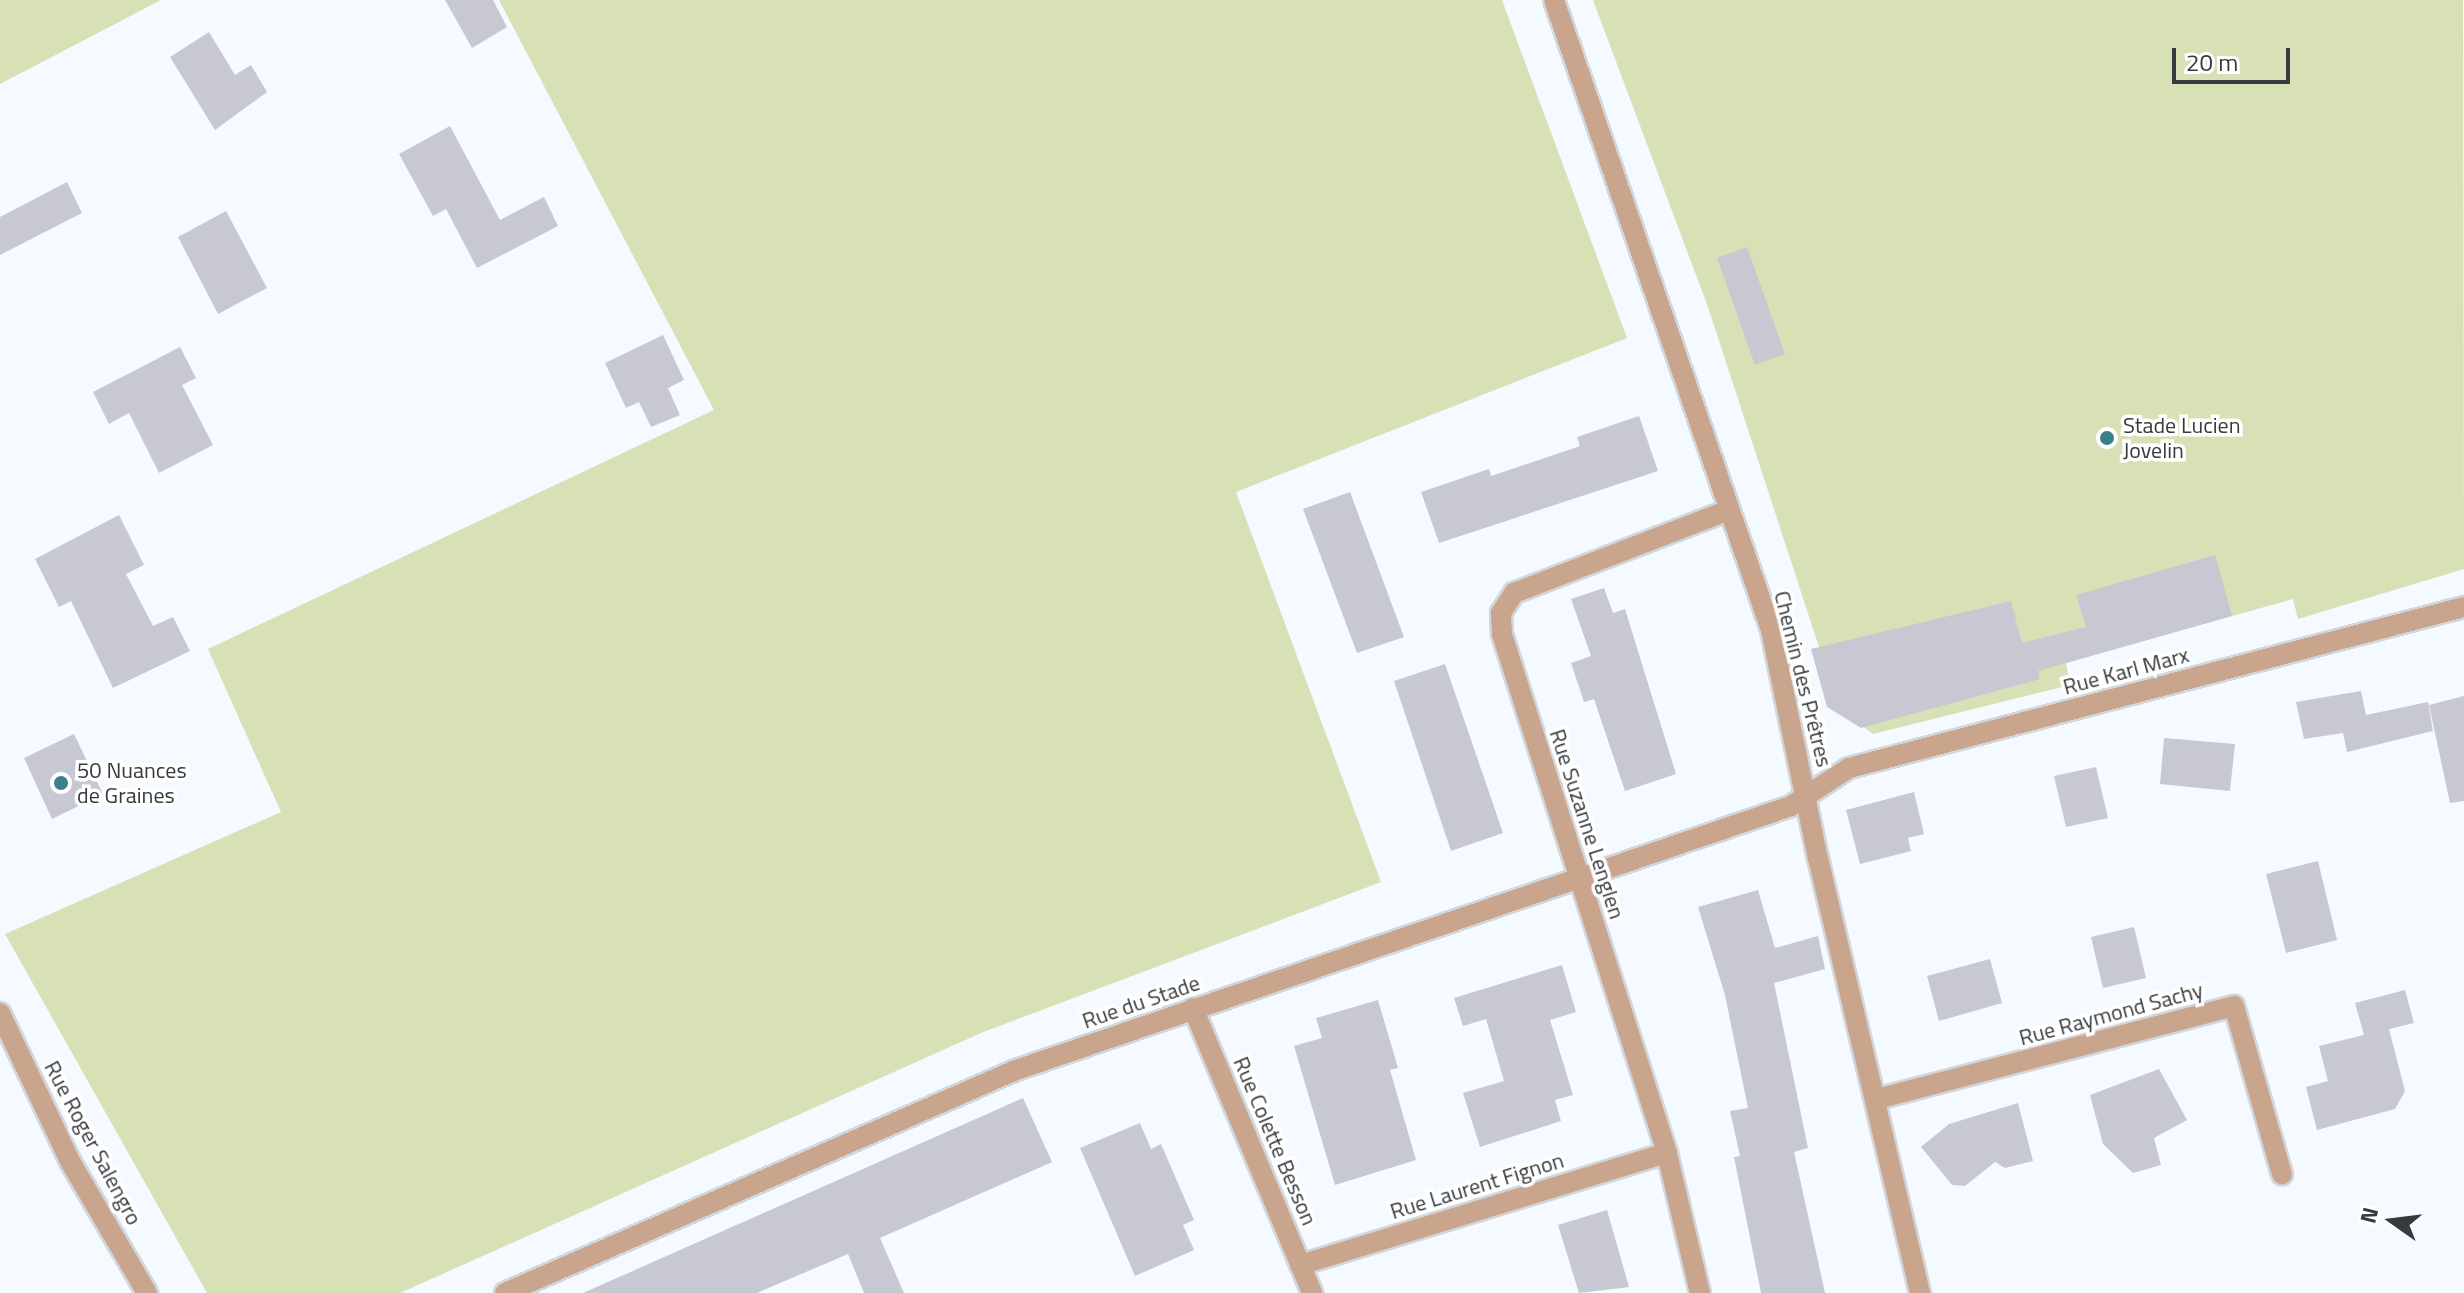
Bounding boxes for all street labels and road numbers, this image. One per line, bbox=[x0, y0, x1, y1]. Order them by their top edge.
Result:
street label: Chemin des Prêtres bbox=[1768, 588, 1838, 770]
street label: Rue Karl Marx bbox=[2060, 642, 2192, 700]
street label: Rue Suzanne Lenglen bbox=[1544, 726, 1630, 922]
street label: Rue du Stade bbox=[1079, 970, 1203, 1034]
street label: Rue Raymond Sachy bbox=[2016, 977, 2206, 1051]
street label: Rue Colette Besson bbox=[1228, 1053, 1322, 1229]
street label: Rue Roger Salengro bbox=[39, 1056, 147, 1230]
street label: Rue Laurent Fignon bbox=[1387, 1147, 1567, 1225]

